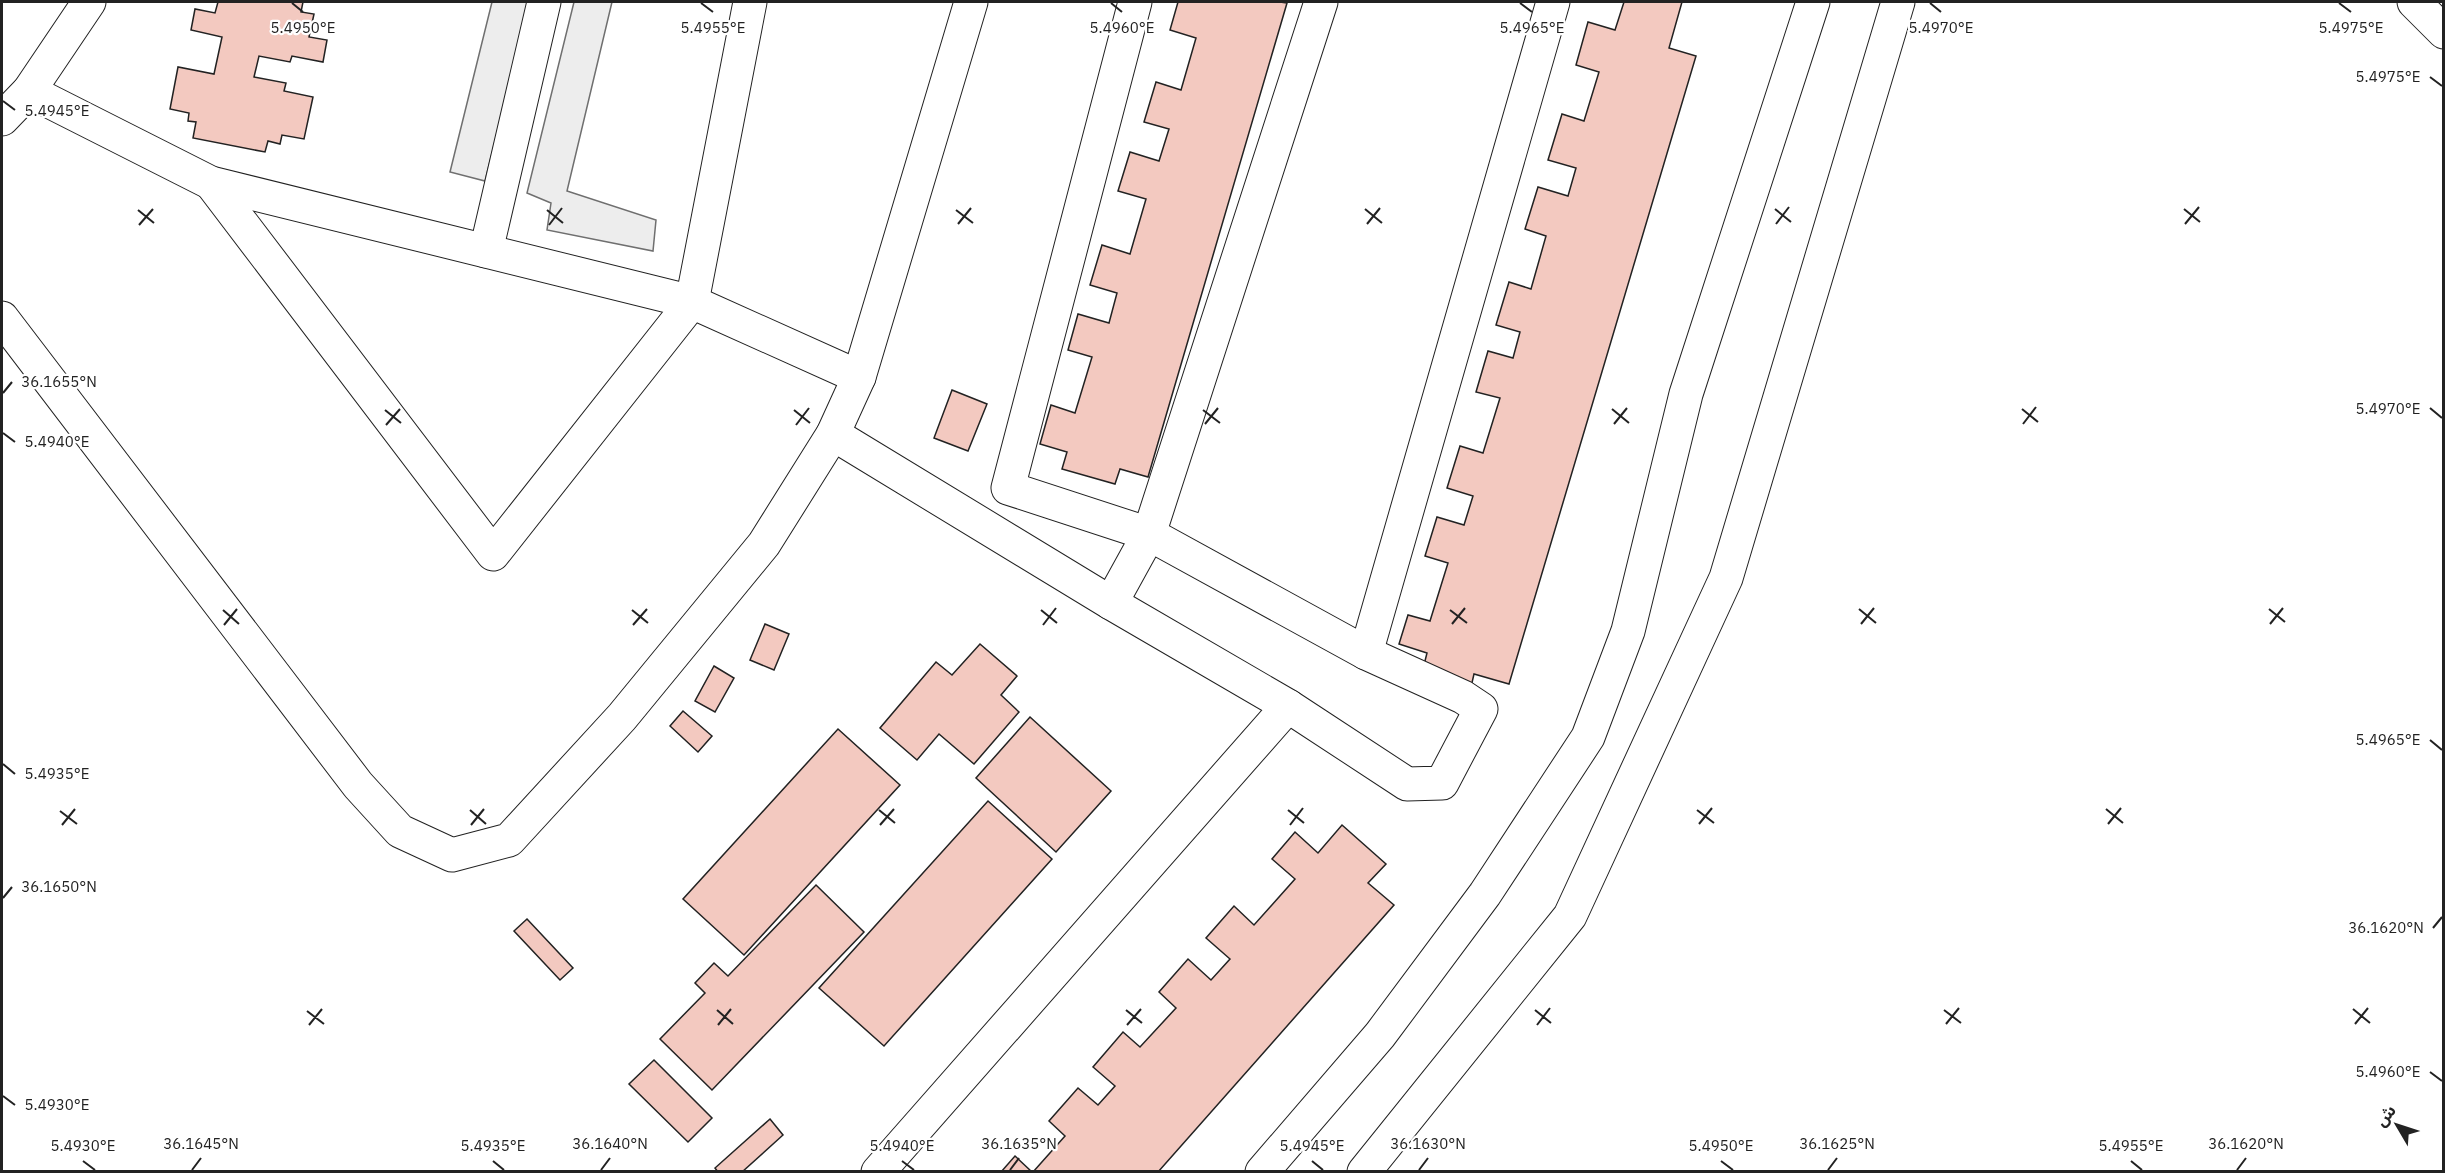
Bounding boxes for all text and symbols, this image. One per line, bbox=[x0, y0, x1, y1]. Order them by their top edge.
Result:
text: 5.4950°E bbox=[271, 18, 335, 37]
text: 5.4955°E bbox=[681, 18, 745, 37]
text: 5.4960°E bbox=[1090, 18, 1154, 37]
text: 5.4965°E bbox=[1500, 18, 1564, 37]
text: 5.4970°E bbox=[1909, 18, 1973, 37]
text: 5.4975°E bbox=[2319, 18, 2383, 37]
text: 5.4975°E bbox=[2356, 67, 2420, 86]
text: 5.4945°E bbox=[25, 101, 89, 120]
text: 36.1655°N bbox=[21, 372, 97, 391]
text: 5.4970°E bbox=[2356, 399, 2420, 418]
text: 5.4940°E bbox=[25, 432, 89, 451]
text: 5.4965°E bbox=[2356, 730, 2420, 749]
text: 5.4935°E bbox=[25, 764, 89, 783]
text: 36.1650°N bbox=[21, 877, 97, 896]
text: 36.1620°N bbox=[2348, 918, 2424, 937]
text: 5.4960°E bbox=[2356, 1062, 2420, 1081]
text: 5.4930°E bbox=[25, 1095, 89, 1114]
north arrow bbox=[2367, 1095, 2427, 1155]
text: ش bbox=[2371, 1101, 2400, 1130]
text: 36.1645°N bbox=[163, 1134, 239, 1153]
text: 36.1640°N bbox=[572, 1134, 648, 1153]
text: 36.1635°N bbox=[981, 1134, 1057, 1153]
text: 36.1630°N bbox=[1390, 1134, 1466, 1153]
text: 36.1625°N bbox=[1799, 1134, 1875, 1153]
text: 36.1620°N bbox=[2208, 1134, 2284, 1153]
text: 5.4930°E bbox=[51, 1136, 115, 1155]
text: 5.4935°E bbox=[461, 1136, 525, 1155]
text: 5.4940°E bbox=[870, 1136, 934, 1155]
text: 5.4945°E bbox=[1280, 1136, 1344, 1155]
text: 5.4950°E bbox=[1689, 1136, 1753, 1155]
text: 5.4955°E bbox=[2099, 1136, 2163, 1155]

